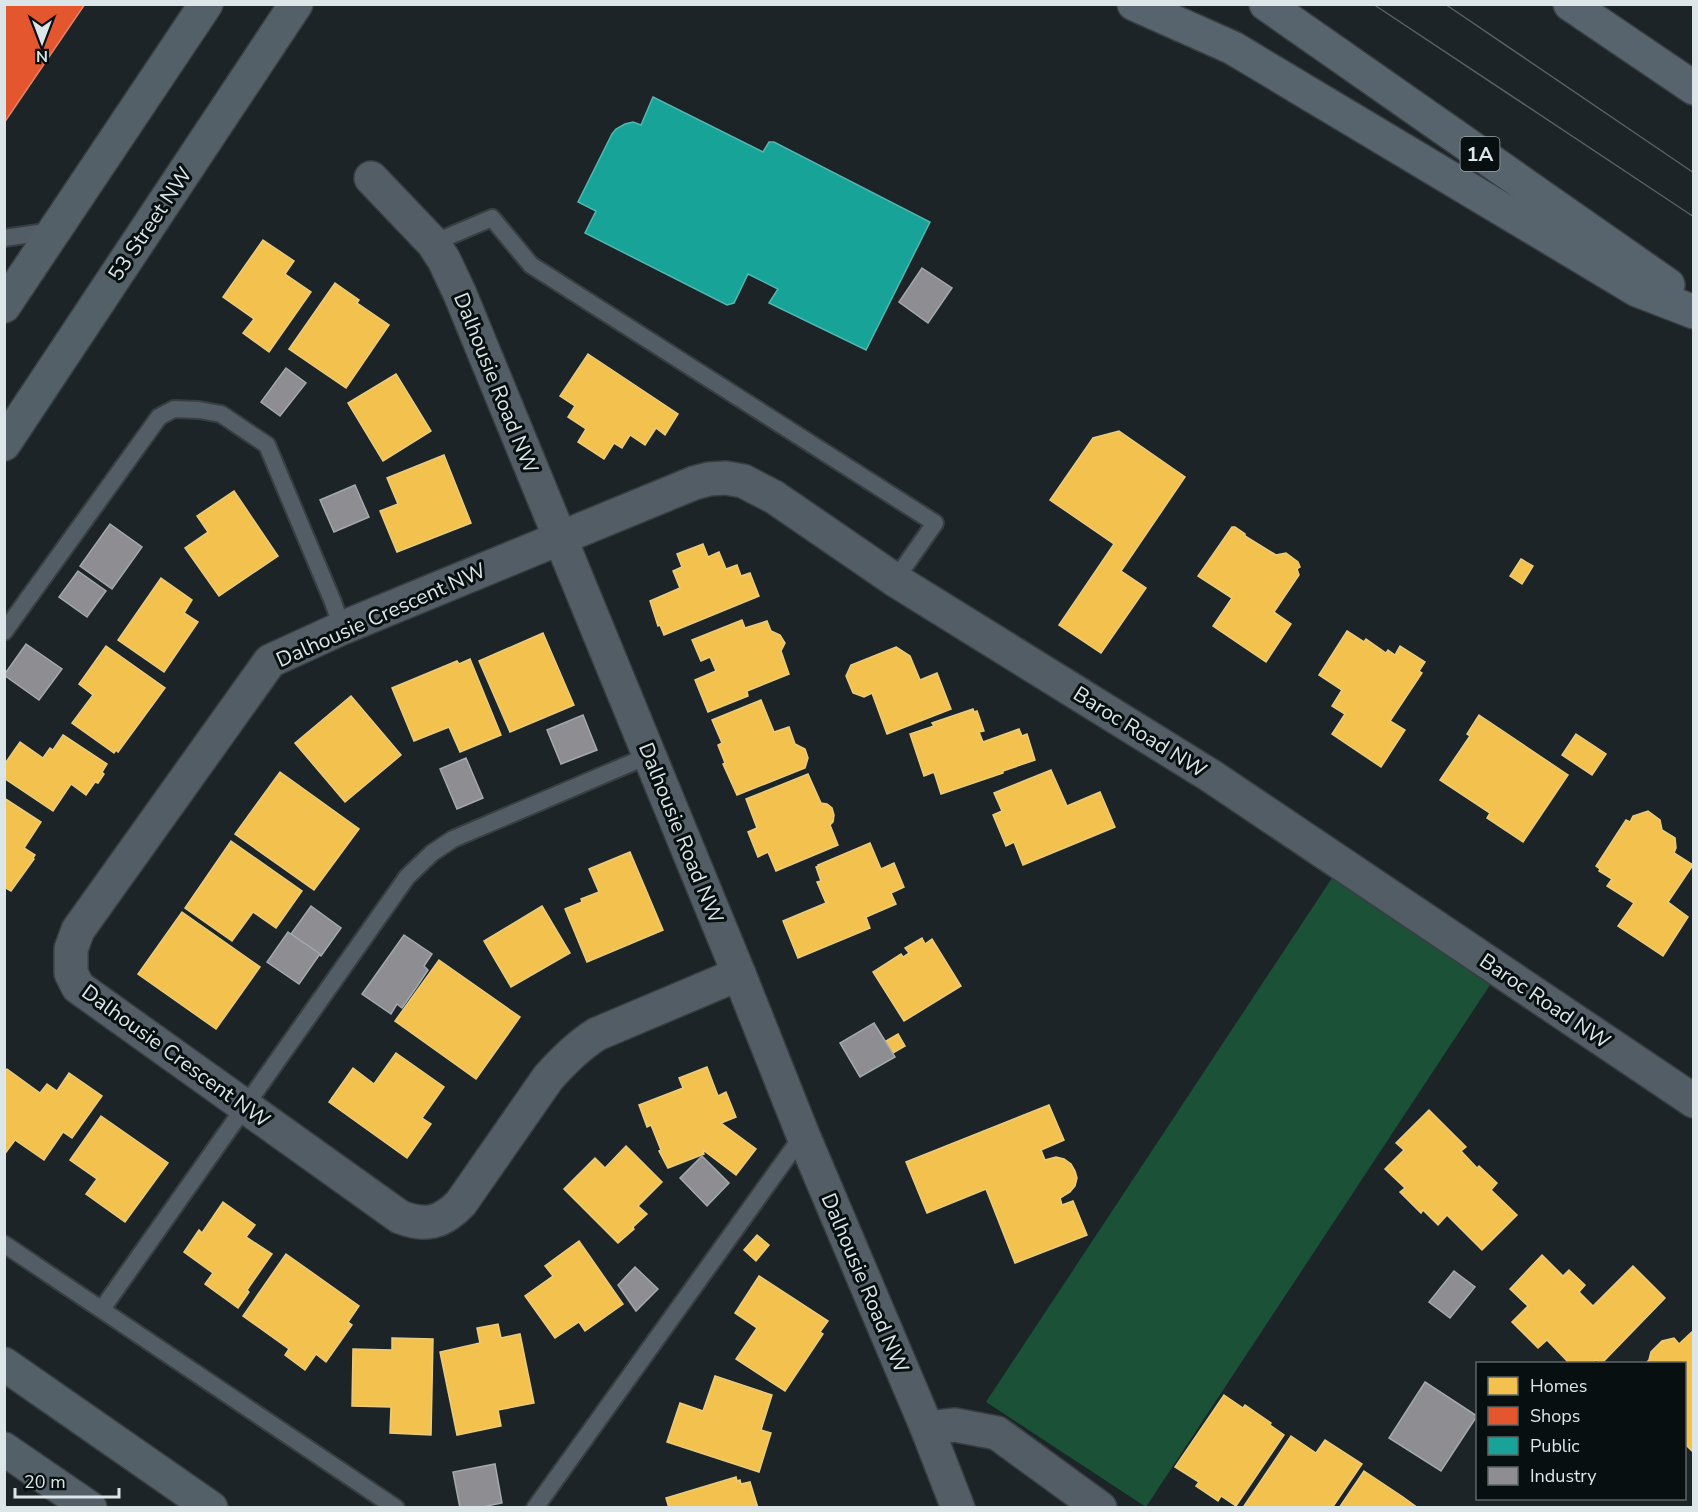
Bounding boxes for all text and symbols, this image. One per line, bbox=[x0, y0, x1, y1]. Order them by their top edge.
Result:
north arrow bbox=[12, 12, 72, 72]
text: N bbox=[36, 45, 48, 67]
road number: 1A bbox=[1460, 137, 1500, 171]
street label: 53 Street NW bbox=[101, 161, 199, 287]
street label: Dalhousie Road NW bbox=[447, 288, 545, 478]
street label: Dalhousie Crescent NW bbox=[272, 556, 490, 674]
street label: Baroc Road NW bbox=[1068, 680, 1212, 784]
street label: Dalhousie Road NW bbox=[632, 738, 730, 928]
street label: Baroc Road NW bbox=[1474, 947, 1616, 1055]
street label: Dalhousie Crescent NW bbox=[76, 978, 276, 1134]
street label: Dalhousie Road NW bbox=[814, 1189, 916, 1377]
legend bbox=[1476, 1362, 1686, 1500]
text: Homes bbox=[1530, 1374, 1587, 1398]
text: Shops bbox=[1530, 1404, 1580, 1428]
text: Public bbox=[1530, 1434, 1580, 1458]
scale bar bbox=[15, 1461, 118, 1499]
text: Industry bbox=[1530, 1464, 1597, 1488]
text: 20 m bbox=[24, 1470, 66, 1494]

